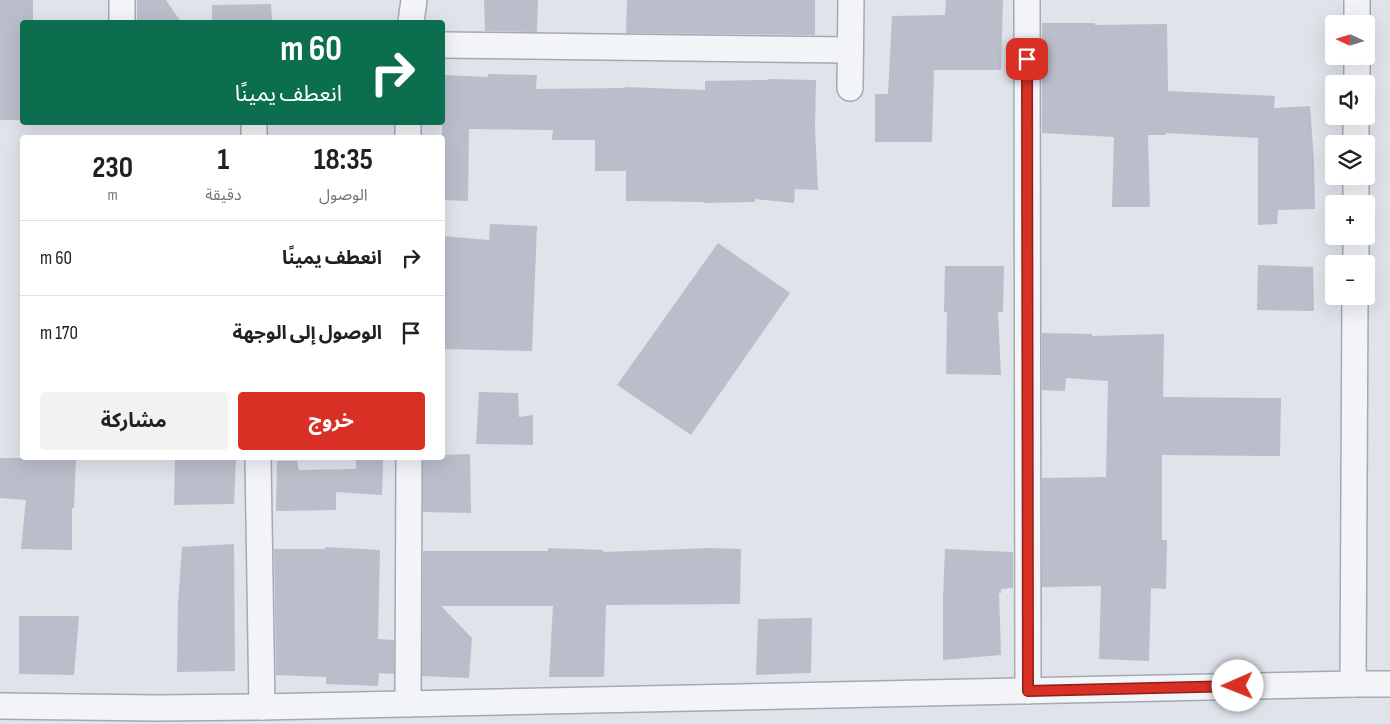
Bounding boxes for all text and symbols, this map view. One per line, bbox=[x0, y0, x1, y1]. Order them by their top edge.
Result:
north arrow bbox=[1325, 15, 1375, 65]
map controls bbox=[1325, 15, 1375, 305]
text: 60 m bbox=[280, 28, 342, 71]
pin bbox=[1006, 38, 1048, 80]
icon: right bbox=[360, 40, 425, 105]
icon: arrive bbox=[1013, 45, 1041, 73]
button: sound bbox=[1325, 75, 1375, 125]
text: انعطف يمينًا bbox=[235, 81, 342, 108]
button: layers bbox=[1325, 135, 1375, 185]
text: 1 bbox=[217, 142, 229, 178]
text: 18:35 bbox=[314, 142, 373, 178]
text: 230 bbox=[92, 150, 133, 186]
text: m bbox=[107, 186, 118, 205]
text: دقيقة bbox=[205, 186, 242, 205]
text: الوصول bbox=[319, 186, 368, 205]
button: + bbox=[1325, 195, 1375, 245]
icon: right bbox=[397, 244, 425, 272]
text: 60 m bbox=[40, 247, 72, 270]
text: انعطف يمينًا bbox=[282, 247, 382, 270]
button: − bbox=[1325, 255, 1375, 305]
icon: arrive bbox=[397, 319, 425, 347]
text: 170 m bbox=[40, 322, 78, 345]
text: الوصول إلى الوجهة bbox=[233, 322, 382, 345]
button: مشاركة bbox=[40, 392, 228, 450]
button: خروج bbox=[238, 392, 425, 450]
position arrow bbox=[1211, 659, 1263, 711]

